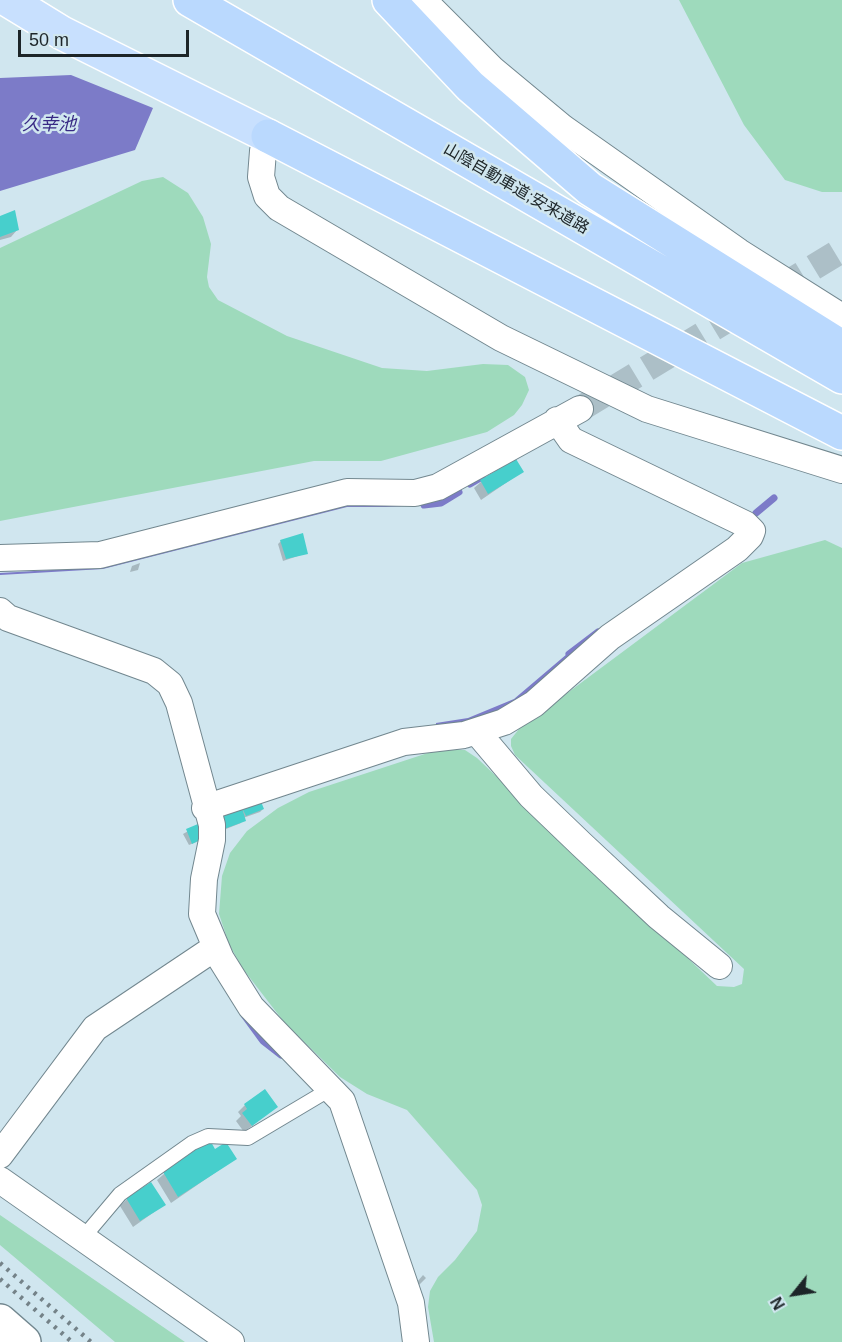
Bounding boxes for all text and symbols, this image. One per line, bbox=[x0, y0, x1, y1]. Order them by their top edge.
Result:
scale bar bbox=[21, 18, 192, 56]
text: 50 m bbox=[29, 30, 69, 50]
water label: 久幸池 bbox=[22, 114, 76, 136]
street label: 山陰自動車道;安来道路 bbox=[440, 140, 592, 238]
north arrow bbox=[764, 1264, 824, 1324]
text: N bbox=[768, 1294, 788, 1313]

